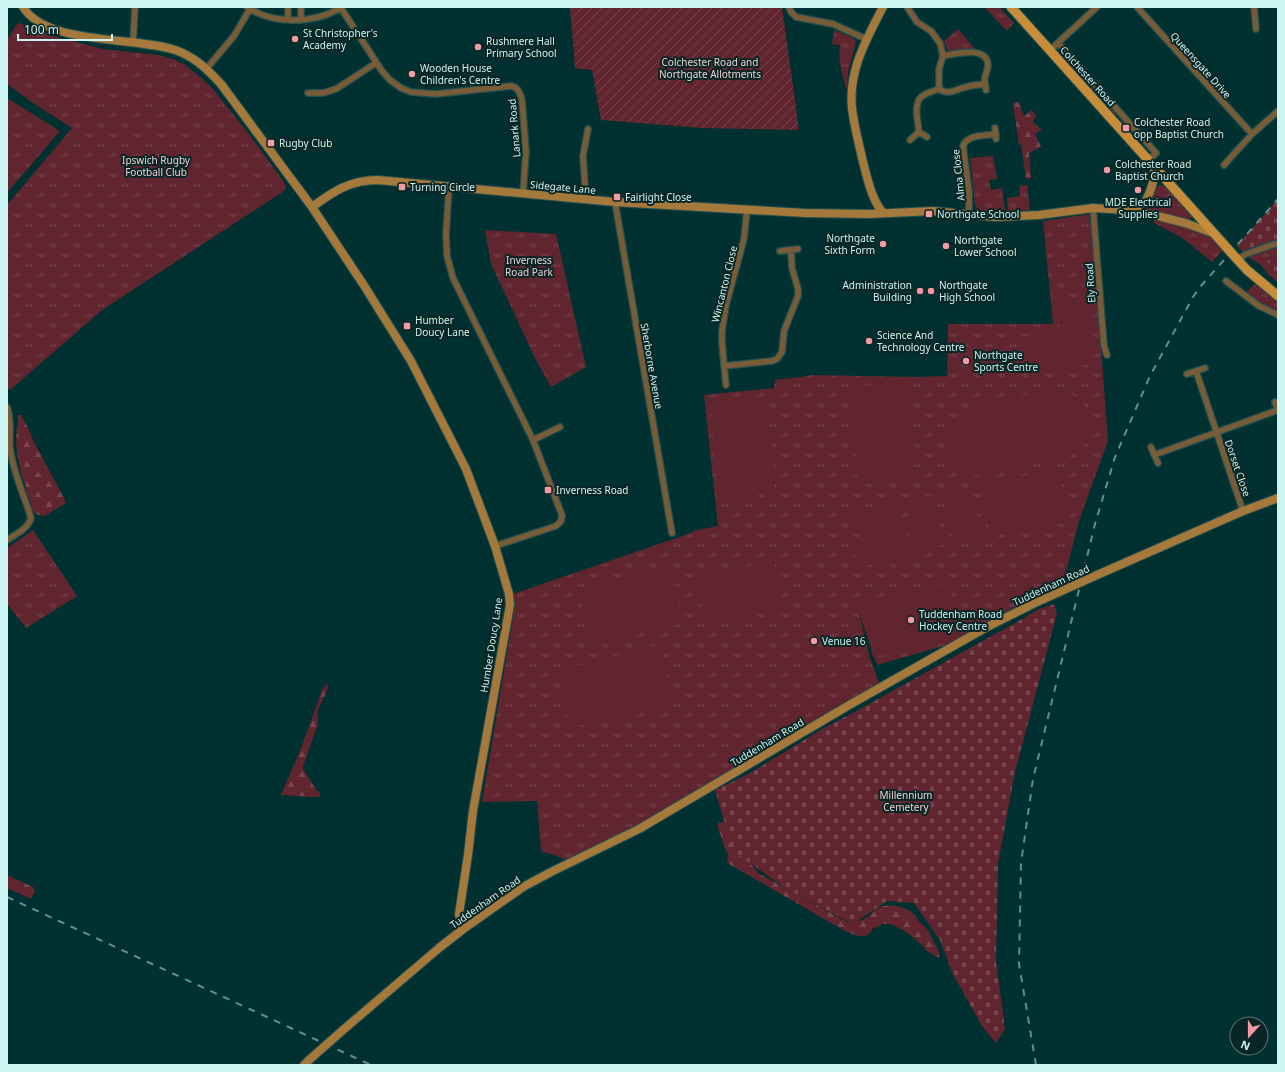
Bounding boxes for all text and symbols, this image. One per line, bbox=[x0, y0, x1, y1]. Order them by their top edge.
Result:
scale bar bbox=[18, 16, 112, 42]
text: 100 m bbox=[24, 21, 59, 38]
place label: St Christopher's Academy bbox=[303, 26, 378, 52]
street label: Queensgate Drive bbox=[1167, 29, 1235, 101]
marker: St Christopher's Academy bbox=[290, 34, 300, 44]
place label: Rushmere Hall Primary School bbox=[486, 34, 557, 60]
marker: Rushmere Hall Primary School bbox=[473, 42, 483, 52]
street label: Colchester Road bbox=[1057, 43, 1119, 109]
park label: Colchester Road and Northgate Allotments bbox=[659, 55, 761, 81]
place label: Wooden House Children's Centre bbox=[420, 61, 500, 87]
marker: Wooden House Children's Centre bbox=[407, 69, 417, 79]
street label: Lanark Road bbox=[504, 98, 524, 158]
place label: Colchester Road opp Baptist Church bbox=[1134, 115, 1224, 141]
marker: Colchester Road opp Baptist Church bbox=[1121, 123, 1131, 133]
place label: Rugby Club bbox=[279, 136, 332, 150]
marker: Rugby Club bbox=[266, 138, 276, 148]
street label: Alma Close bbox=[948, 148, 968, 202]
park label: Ipswich Rugby Football Club bbox=[122, 153, 191, 179]
place label: Colchester Road Baptist Church bbox=[1115, 157, 1191, 183]
marker: Colchester Road Baptist Church bbox=[1102, 165, 1112, 175]
street label: Sidegate Lane bbox=[529, 177, 597, 197]
place label: Turning Circle bbox=[410, 180, 475, 194]
marker: Turning Circle bbox=[397, 182, 407, 192]
marker: MDE Electrical Supplies bbox=[1133, 185, 1143, 195]
place label: Fairlight Close bbox=[625, 190, 692, 204]
marker: Fairlight Close bbox=[612, 192, 622, 202]
place label: MDE Electrical Supplies bbox=[1105, 195, 1171, 221]
place label: Northgate School bbox=[937, 207, 1019, 221]
marker: Northgate School bbox=[924, 209, 934, 219]
place label: Northgate Sixth Form bbox=[825, 231, 875, 257]
place label: Northgate Lower School bbox=[954, 233, 1016, 259]
marker: Northgate Sixth Form bbox=[878, 239, 888, 249]
marker: Northgate Lower School bbox=[941, 241, 951, 251]
street label: Wincanton Close bbox=[708, 244, 740, 324]
park label: Inverness Road Park bbox=[505, 253, 554, 279]
street label: Ely Road bbox=[1082, 263, 1098, 303]
place label: Administration Building bbox=[842, 278, 912, 304]
place label: Northgate High School bbox=[939, 278, 995, 304]
marker: Administration Building bbox=[915, 286, 925, 296]
marker: Northgate High School bbox=[926, 286, 936, 296]
place label: Humber Doucy Lane bbox=[415, 313, 470, 339]
marker: Humber Doucy Lane bbox=[402, 321, 412, 331]
street label: Sherborne Avenue bbox=[638, 322, 667, 411]
place label: Science And Technology Centre bbox=[877, 328, 965, 354]
marker: Science And Technology Centre bbox=[864, 336, 874, 346]
place label: Northgate Sports Centre bbox=[974, 348, 1038, 374]
marker: Northgate Sports Centre bbox=[961, 356, 971, 366]
street label: Dorset Close bbox=[1222, 438, 1254, 499]
place label: Inverness Road bbox=[556, 483, 628, 497]
marker: Inverness Road bbox=[543, 485, 553, 495]
street label: Tuddenham Road bbox=[1010, 561, 1092, 609]
street label: Humber Doucy Lane bbox=[477, 596, 505, 694]
place label: Tuddenham Road Hockey Centre bbox=[919, 607, 1002, 633]
marker: Tuddenham Road Hockey Centre bbox=[906, 615, 916, 625]
place label: Venue 16 bbox=[822, 634, 866, 648]
marker: Venue 16 bbox=[809, 636, 819, 646]
street label: Tuddenham Road bbox=[728, 715, 806, 769]
park label: Millennium Cemetery bbox=[880, 788, 932, 814]
street label: Tuddenham Road bbox=[447, 872, 523, 932]
north arrow bbox=[1229, 1016, 1269, 1056]
text: N bbox=[1238, 1037, 1252, 1054]

